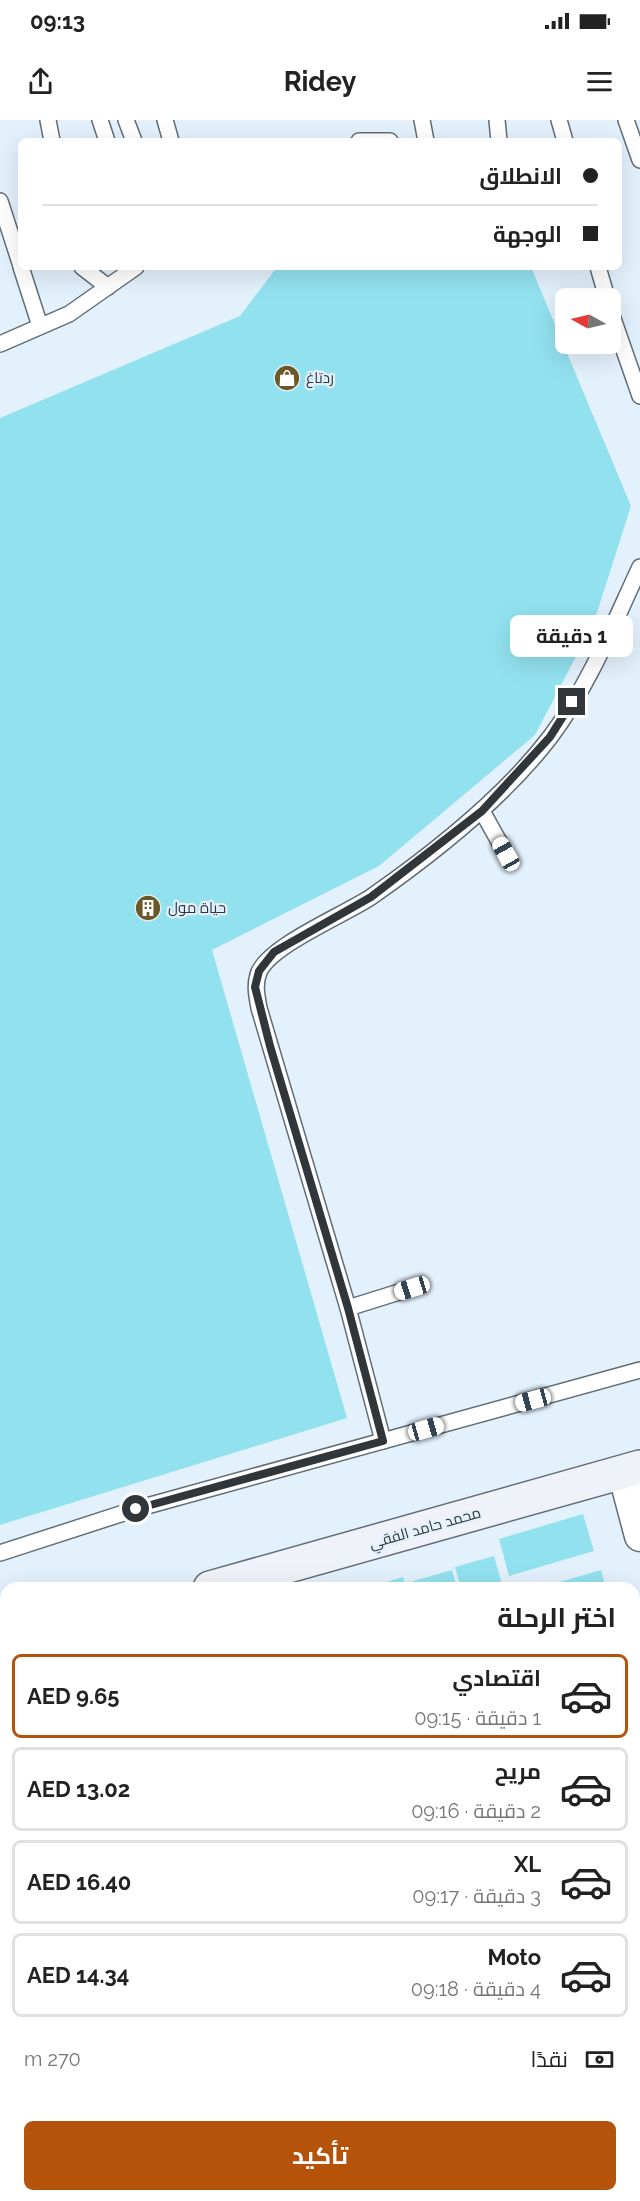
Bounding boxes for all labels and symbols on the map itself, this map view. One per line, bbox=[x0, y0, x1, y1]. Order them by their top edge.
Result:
north arrow bbox=[555, 288, 621, 354]
shop icon: ردتاغ bbox=[272, 363, 302, 393]
place label: ردتاغ bbox=[306, 369, 334, 389]
callout: 1 دقيقة bbox=[510, 615, 634, 657]
route end bbox=[558, 688, 585, 715]
car bbox=[489, 834, 523, 874]
building icon: حياة مول bbox=[133, 893, 163, 923]
place label: حياة مول bbox=[168, 899, 226, 917]
car bbox=[392, 1274, 432, 1302]
car bbox=[513, 1387, 553, 1413]
car bbox=[406, 1415, 446, 1443]
route start bbox=[122, 1495, 149, 1522]
street label: محمد حامد الفقي bbox=[367, 1503, 484, 1555]

